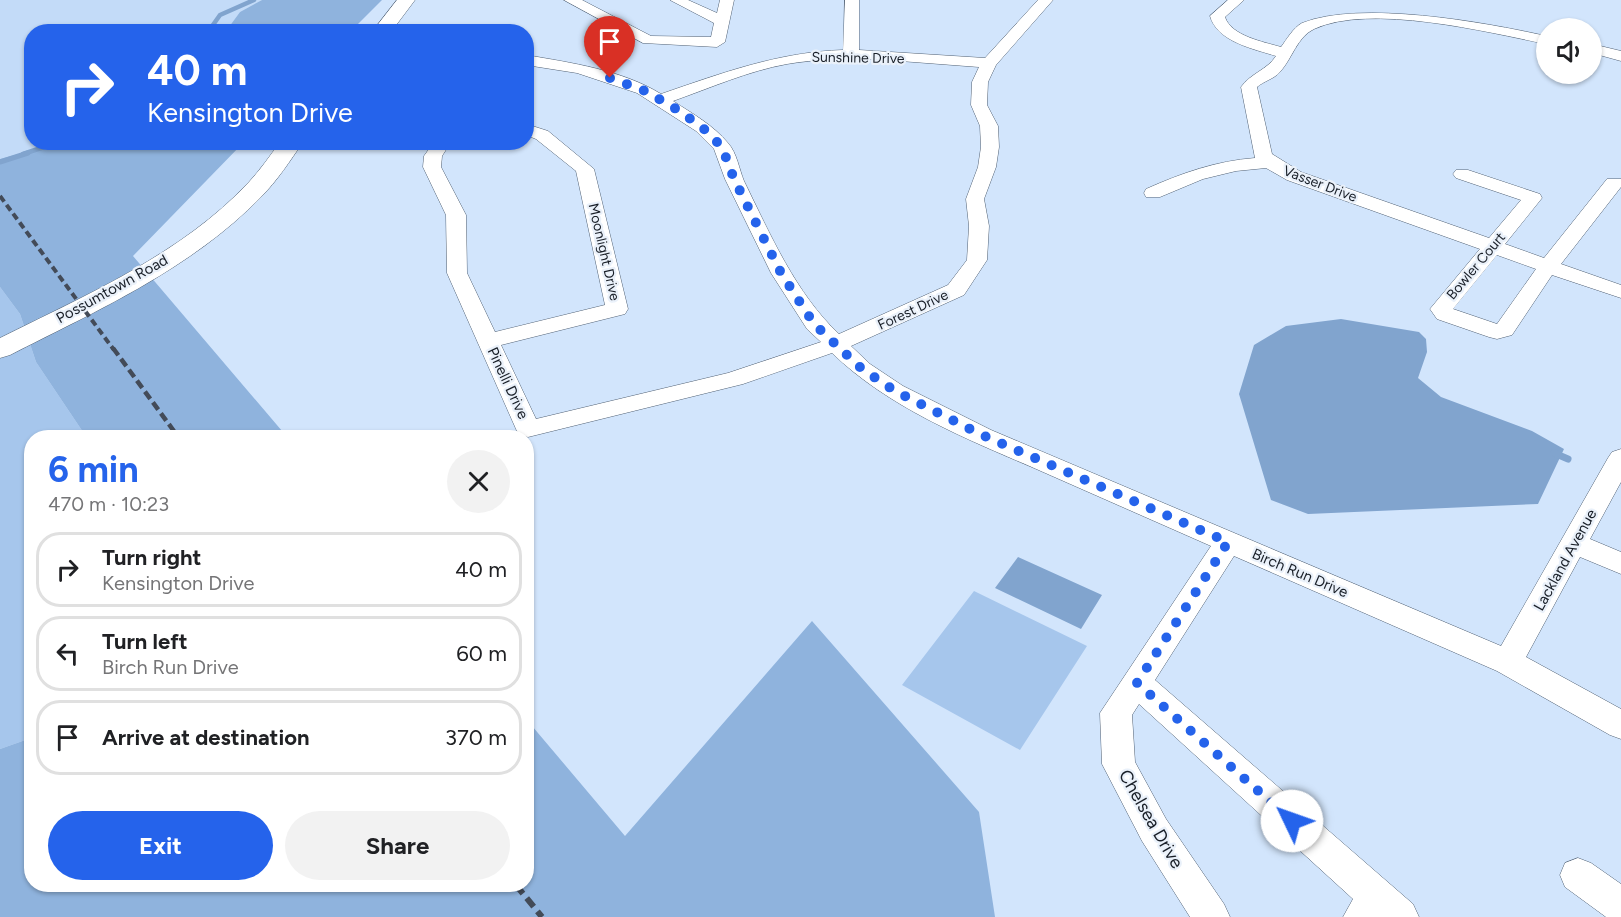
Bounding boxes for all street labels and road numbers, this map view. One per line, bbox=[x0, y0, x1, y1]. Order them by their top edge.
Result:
street label: Sunshine Drive bbox=[811, 49, 905, 67]
street label: Vasser Drive bbox=[1281, 162, 1360, 206]
street label: Moonlight Drive bbox=[585, 202, 624, 303]
street label: Bowler Court bbox=[1443, 229, 1509, 303]
street label: Possumtown Road bbox=[53, 251, 171, 327]
street label: Forest Drive bbox=[875, 286, 951, 334]
street label: Pinelli Drive bbox=[484, 344, 532, 422]
street label: Lackland Avenue bbox=[1530, 506, 1600, 614]
street label: Birch Run Drive bbox=[1249, 545, 1351, 601]
street label: Chelsea Drive bbox=[1114, 766, 1188, 872]

